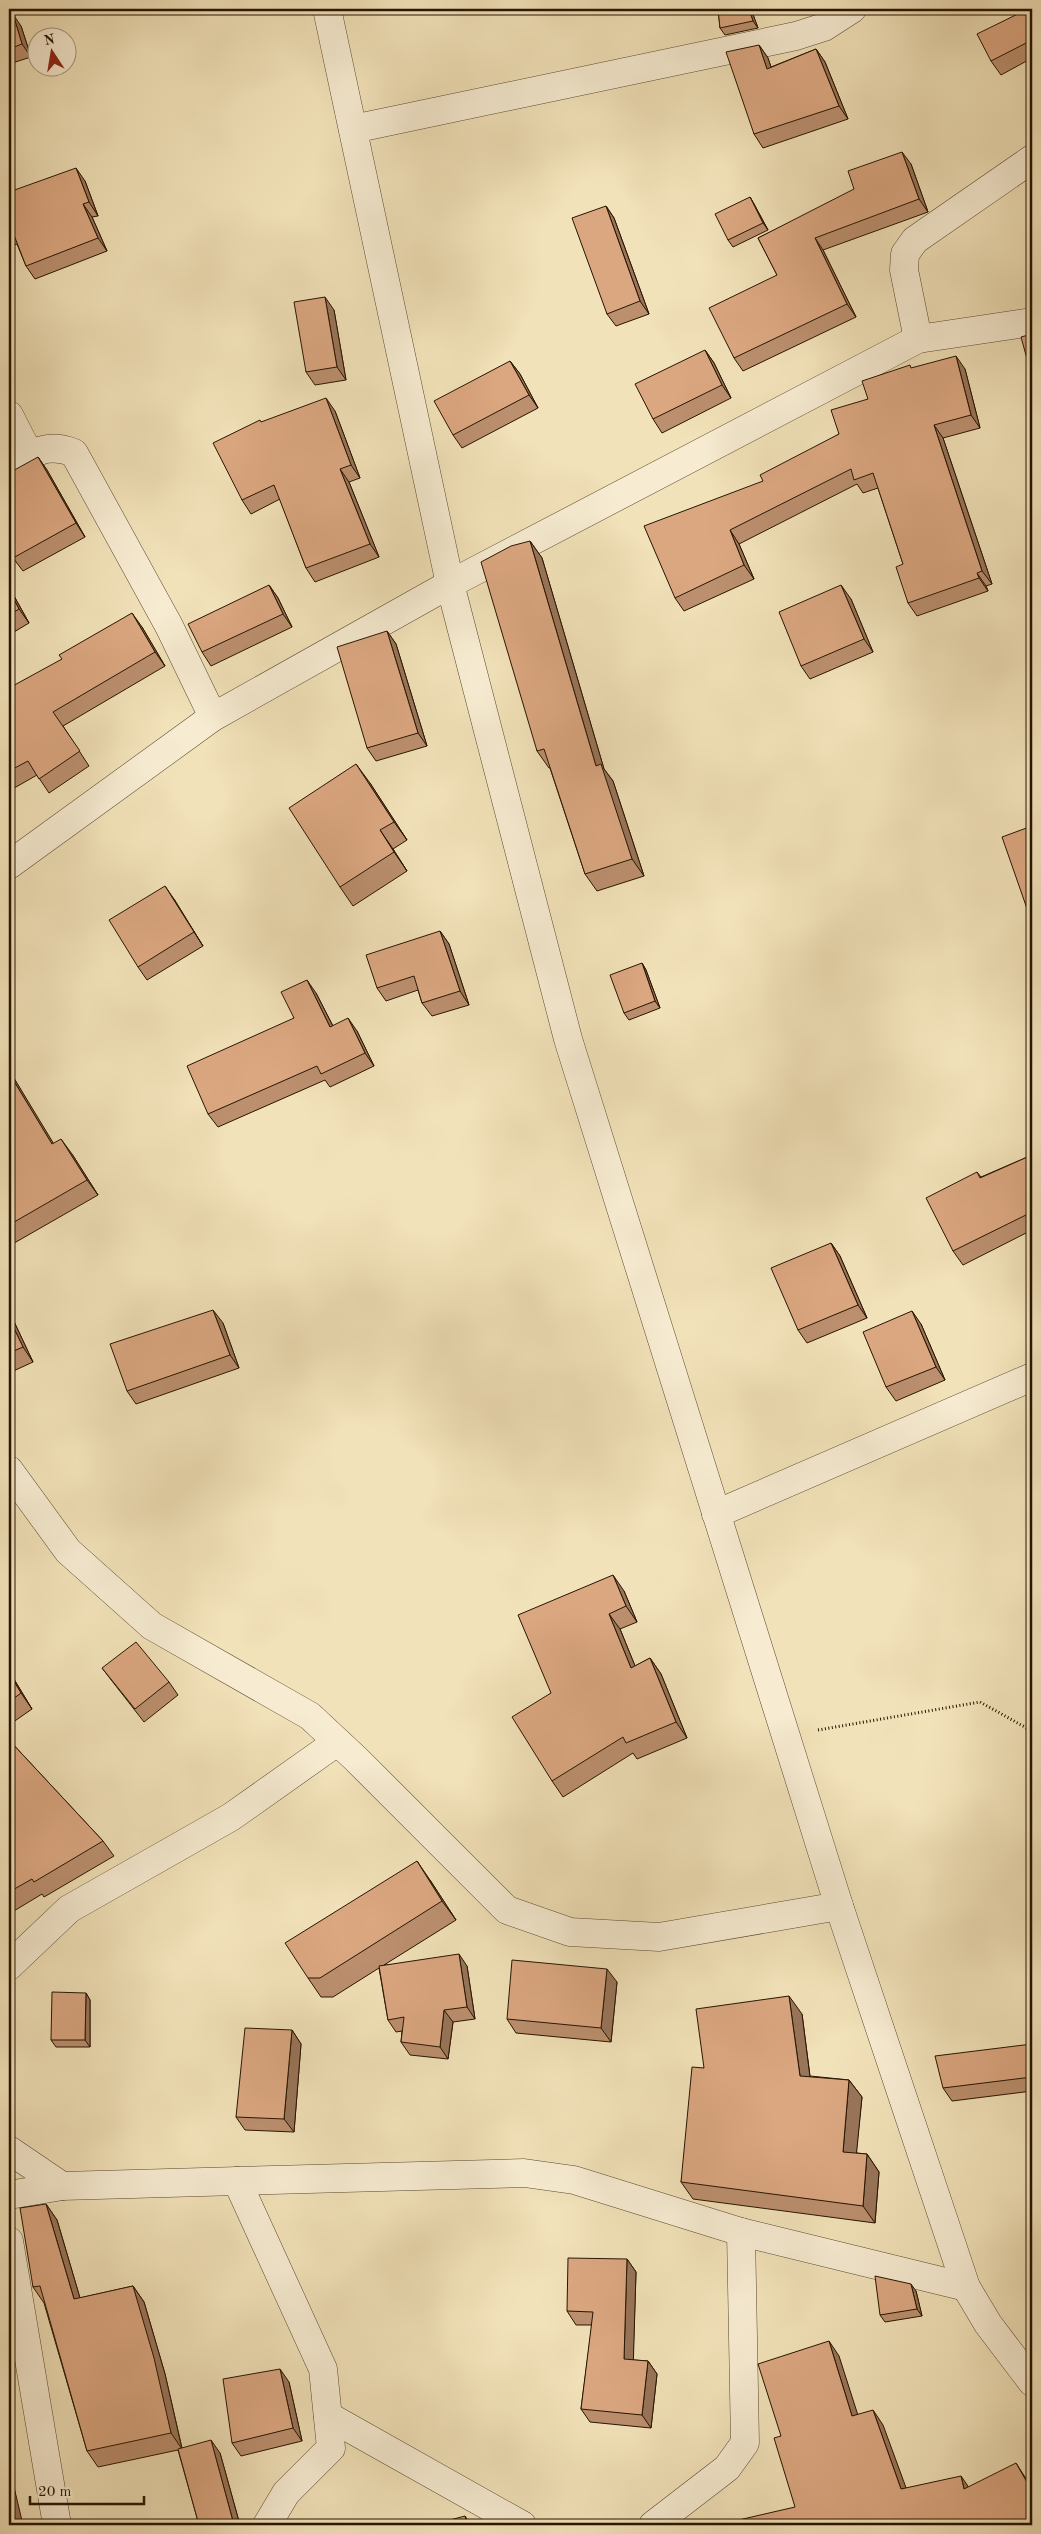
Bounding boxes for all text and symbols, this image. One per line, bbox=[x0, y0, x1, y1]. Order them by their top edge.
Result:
north arrow bbox=[28, 28, 78, 78]
text: N bbox=[43, 32, 56, 48]
scale bar bbox=[30, 2474, 144, 2506]
text: 20 m bbox=[38, 2485, 72, 2500]

